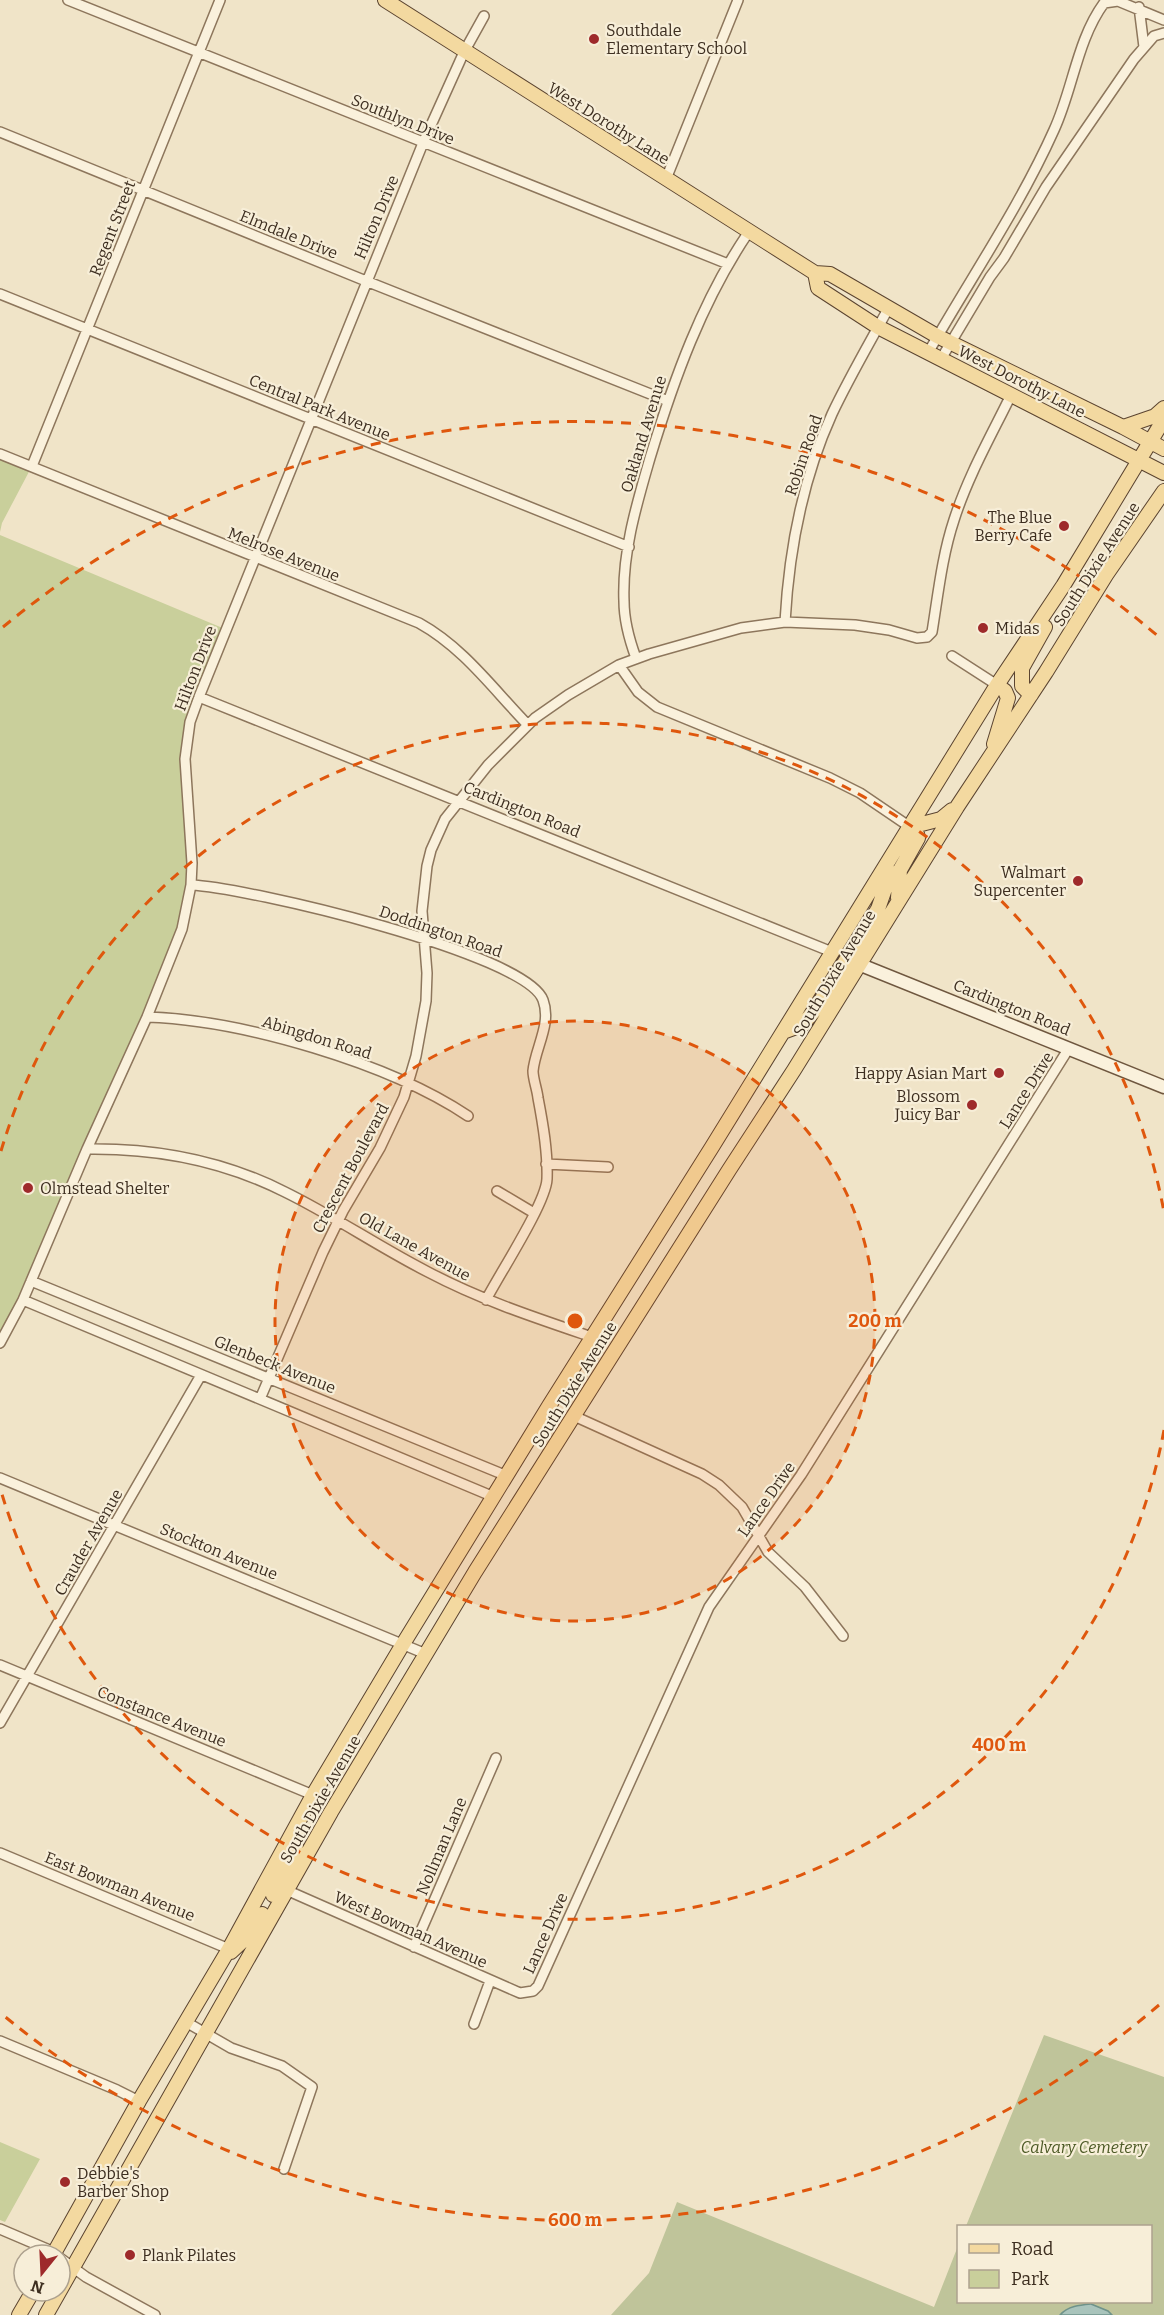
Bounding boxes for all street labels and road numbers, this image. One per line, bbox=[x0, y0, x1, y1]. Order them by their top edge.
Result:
street label: West Dorothy Lane bbox=[544, 78, 673, 169]
street label: Southlyn Drive bbox=[348, 90, 457, 149]
street label: Hilton Drive bbox=[350, 172, 403, 262]
street label: Regent Street bbox=[86, 178, 139, 279]
street label: Elmdale Drive bbox=[237, 206, 341, 263]
street label: West Dorothy Lane bbox=[955, 341, 1089, 422]
street label: Central Park Avenue bbox=[246, 370, 393, 445]
street label: Oakland Avenue bbox=[617, 373, 670, 495]
street label: Robin Road bbox=[781, 412, 826, 498]
street label: South Dixie Avenue bbox=[1049, 498, 1144, 630]
street label: Melrose Avenue bbox=[225, 523, 343, 586]
street label: Hilton Drive bbox=[171, 623, 220, 713]
street label: Cardington Road bbox=[461, 777, 584, 842]
street label: Doddington Road bbox=[377, 901, 505, 962]
street label: South Dixie Avenue bbox=[789, 906, 880, 1040]
street label: Cardington Road bbox=[951, 975, 1074, 1040]
street label: Abingdon Road bbox=[260, 1012, 374, 1063]
street label: Lance Drive bbox=[995, 1048, 1057, 1132]
street label: Crescent Boulevard bbox=[308, 1100, 393, 1236]
street label: Old Lane Avenue bbox=[356, 1208, 474, 1285]
street label: South Dixie Avenue bbox=[528, 1318, 621, 1451]
street label: Glenbeck Avenue bbox=[211, 1331, 338, 1398]
street label: Lance Drive bbox=[734, 1458, 799, 1540]
street label: Crauder Avenue bbox=[50, 1486, 127, 1599]
street label: Stockton Avenue bbox=[157, 1519, 280, 1584]
street label: Constance Avenue bbox=[95, 1682, 229, 1751]
street label: South Dixie Avenue bbox=[276, 1732, 365, 1867]
street label: Nollman Lane bbox=[412, 1794, 471, 1898]
street label: East Bowman Avenue bbox=[42, 1848, 198, 1925]
street label: West Bowman Avenue bbox=[331, 1887, 490, 1972]
street label: Lance Drive bbox=[519, 1890, 572, 1977]

